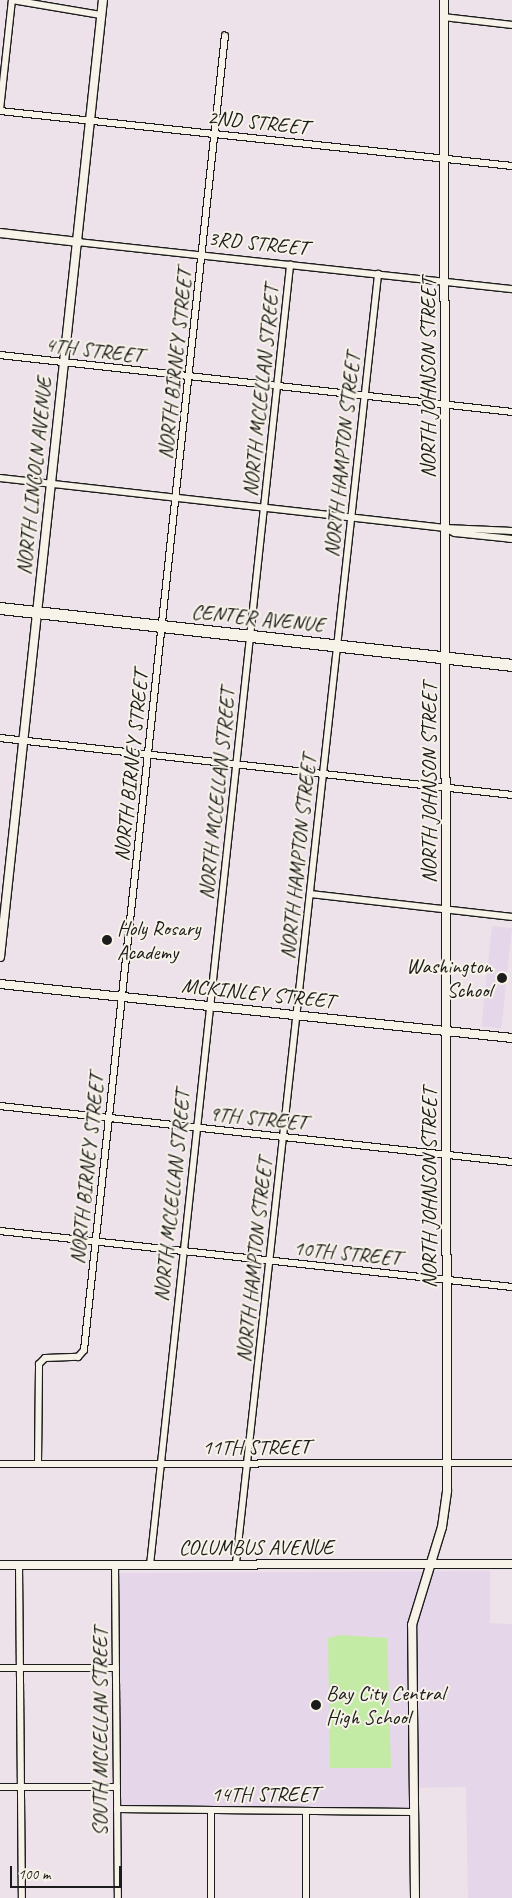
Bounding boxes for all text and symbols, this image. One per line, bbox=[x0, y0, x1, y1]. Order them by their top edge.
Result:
street label: 2ND STREET bbox=[206, 104, 310, 140]
street label: 3RD STREET bbox=[207, 225, 309, 261]
street label: NORTH BIRNEY STREET bbox=[153, 268, 197, 460]
street label: NORTH JOHNSON STREET bbox=[415, 278, 441, 478]
street label: NORTH MCLELLAN STREET bbox=[237, 285, 285, 497]
street label: 4TH STREET bbox=[44, 332, 144, 368]
street label: NORTH HAMPTON STREET bbox=[319, 351, 365, 559]
street label: NORTH LINCOLN AVENUE bbox=[11, 376, 57, 576]
street label: CENTER AVENUE bbox=[190, 598, 326, 638]
street label: NORTH BIRNEY STREET bbox=[109, 670, 153, 862]
street label: NORTH JOHNSON STREET bbox=[416, 683, 442, 883]
street label: NORTH MCLELLAN STREET bbox=[193, 688, 241, 900]
street label: NORTH HAMPTON STREET bbox=[275, 753, 321, 961]
place label: Holy Rosary Academy bbox=[117, 915, 201, 965]
marker: Holy Rosary Academy bbox=[101, 934, 113, 946]
place label: Washington School bbox=[406, 953, 492, 1003]
street label: MCKINLEY STREET bbox=[180, 972, 336, 1014]
marker: Washington School bbox=[496, 972, 508, 984]
street label: NORTH BIRNEY STREET bbox=[65, 1073, 109, 1265]
street label: NORTH JOHNSON STREET bbox=[416, 1088, 442, 1288]
street label: NORTH MCLELLAN STREET bbox=[148, 1090, 196, 1302]
street label: 9TH STREET bbox=[208, 1100, 308, 1136]
street label: NORTH HAMPTON STREET bbox=[231, 1156, 277, 1364]
street label: 10TH STREET bbox=[292, 1235, 402, 1271]
street label: 11TH STREET bbox=[202, 1434, 310, 1460]
street label: COLUMBUS AVENUE bbox=[179, 1534, 333, 1560]
street label: SOUTH MCLELLAN STREET bbox=[87, 1627, 113, 1837]
place label: Bay City Central High School bbox=[326, 1680, 444, 1730]
marker: Bay City Central High School bbox=[310, 1699, 322, 1711]
street label: 14TH STREET bbox=[211, 1781, 319, 1807]
scale bar bbox=[12, 1856, 124, 1888]
text: 100 m bbox=[18, 1865, 50, 1884]

